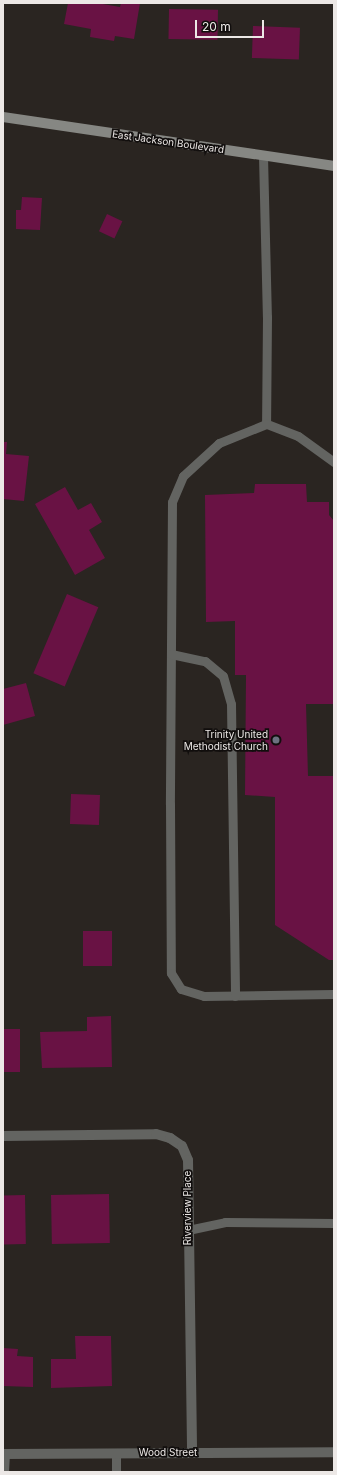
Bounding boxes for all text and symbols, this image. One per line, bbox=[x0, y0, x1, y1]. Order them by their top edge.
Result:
scale bar bbox=[197, 12, 266, 38]
text: 20 m bbox=[202, 19, 231, 34]
street label: East Jackson Boulevard bbox=[111, 128, 225, 156]
place label: Trinity United Methodist Church bbox=[184, 728, 268, 752]
marker: Trinity United Methodist Church bbox=[271, 735, 281, 745]
street label: Riverview Place bbox=[182, 1171, 194, 1245]
street label: Wood Street bbox=[139, 1447, 197, 1459]

